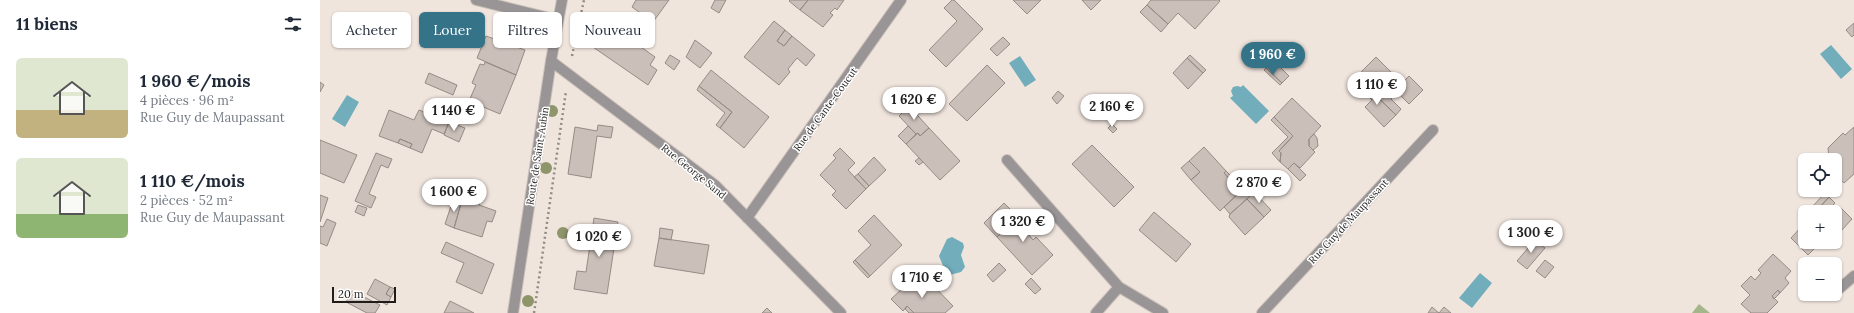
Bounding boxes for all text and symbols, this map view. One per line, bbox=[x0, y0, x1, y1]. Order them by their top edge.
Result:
chip: Acheter bbox=[332, 12, 411, 48]
chip: Louer bbox=[419, 12, 485, 48]
chip: Filtres bbox=[493, 12, 562, 48]
chip: Nouveau bbox=[570, 12, 655, 48]
text: 11 biens bbox=[16, 13, 78, 35]
icon: filters bbox=[282, 13, 304, 35]
pin: 1 960 € bbox=[1236, 42, 1310, 76]
text: 1 960 € bbox=[1250, 46, 1296, 63]
street label: Rue de Cante-Coucut bbox=[791, 65, 860, 154]
text: 1 960 €/mois bbox=[140, 70, 250, 92]
pin: 1 110 € bbox=[1340, 72, 1414, 106]
icon: home bbox=[48, 74, 96, 122]
text: 1 110 € bbox=[1356, 76, 1398, 93]
pin: 1 620 € bbox=[877, 87, 951, 121]
text: 1 620 € bbox=[891, 91, 937, 108]
text: 4 pièces · 96 m² bbox=[140, 92, 234, 109]
pin: 2 160 € bbox=[1075, 94, 1149, 128]
pin: 1 140 € bbox=[417, 98, 491, 132]
text: 2 160 € bbox=[1089, 98, 1135, 115]
text: 1 140 € bbox=[432, 102, 476, 119]
street label: Route de Saint-Aubin bbox=[523, 106, 552, 206]
text: Rue Guy de Maupassant bbox=[140, 109, 285, 126]
street label: Rue George Sand bbox=[659, 141, 729, 202]
map controls bbox=[1798, 153, 1842, 301]
button: locate bbox=[1798, 153, 1842, 197]
text: 1 110 €/mois bbox=[140, 170, 245, 192]
pin: 2 870 € bbox=[1222, 170, 1296, 204]
icon: home bbox=[48, 174, 96, 222]
text: 2 870 € bbox=[1236, 174, 1282, 191]
street label: Rue Guy de Maupassant bbox=[1306, 176, 1391, 267]
pin: 1 600 € bbox=[417, 179, 491, 213]
text: 1 600 € bbox=[431, 183, 477, 200]
text: 2 pièces · 52 m² bbox=[140, 192, 233, 209]
button: + bbox=[1798, 205, 1842, 249]
text: Rue Guy de Maupassant bbox=[140, 209, 285, 226]
pin: 1 320 € bbox=[986, 209, 1060, 243]
text: 1 320 € bbox=[1000, 213, 1046, 230]
pin: 1 300 € bbox=[1494, 220, 1568, 254]
pin: 1 020 € bbox=[562, 224, 636, 258]
text: 1 300 € bbox=[1508, 224, 1554, 241]
text: 1 020 € bbox=[576, 228, 622, 245]
button: − bbox=[1798, 257, 1842, 301]
pin: 1 710 € bbox=[885, 265, 959, 299]
text: 1 710 € bbox=[901, 269, 943, 286]
scale bar bbox=[332, 285, 396, 304]
text: 20 m bbox=[338, 287, 363, 301]

